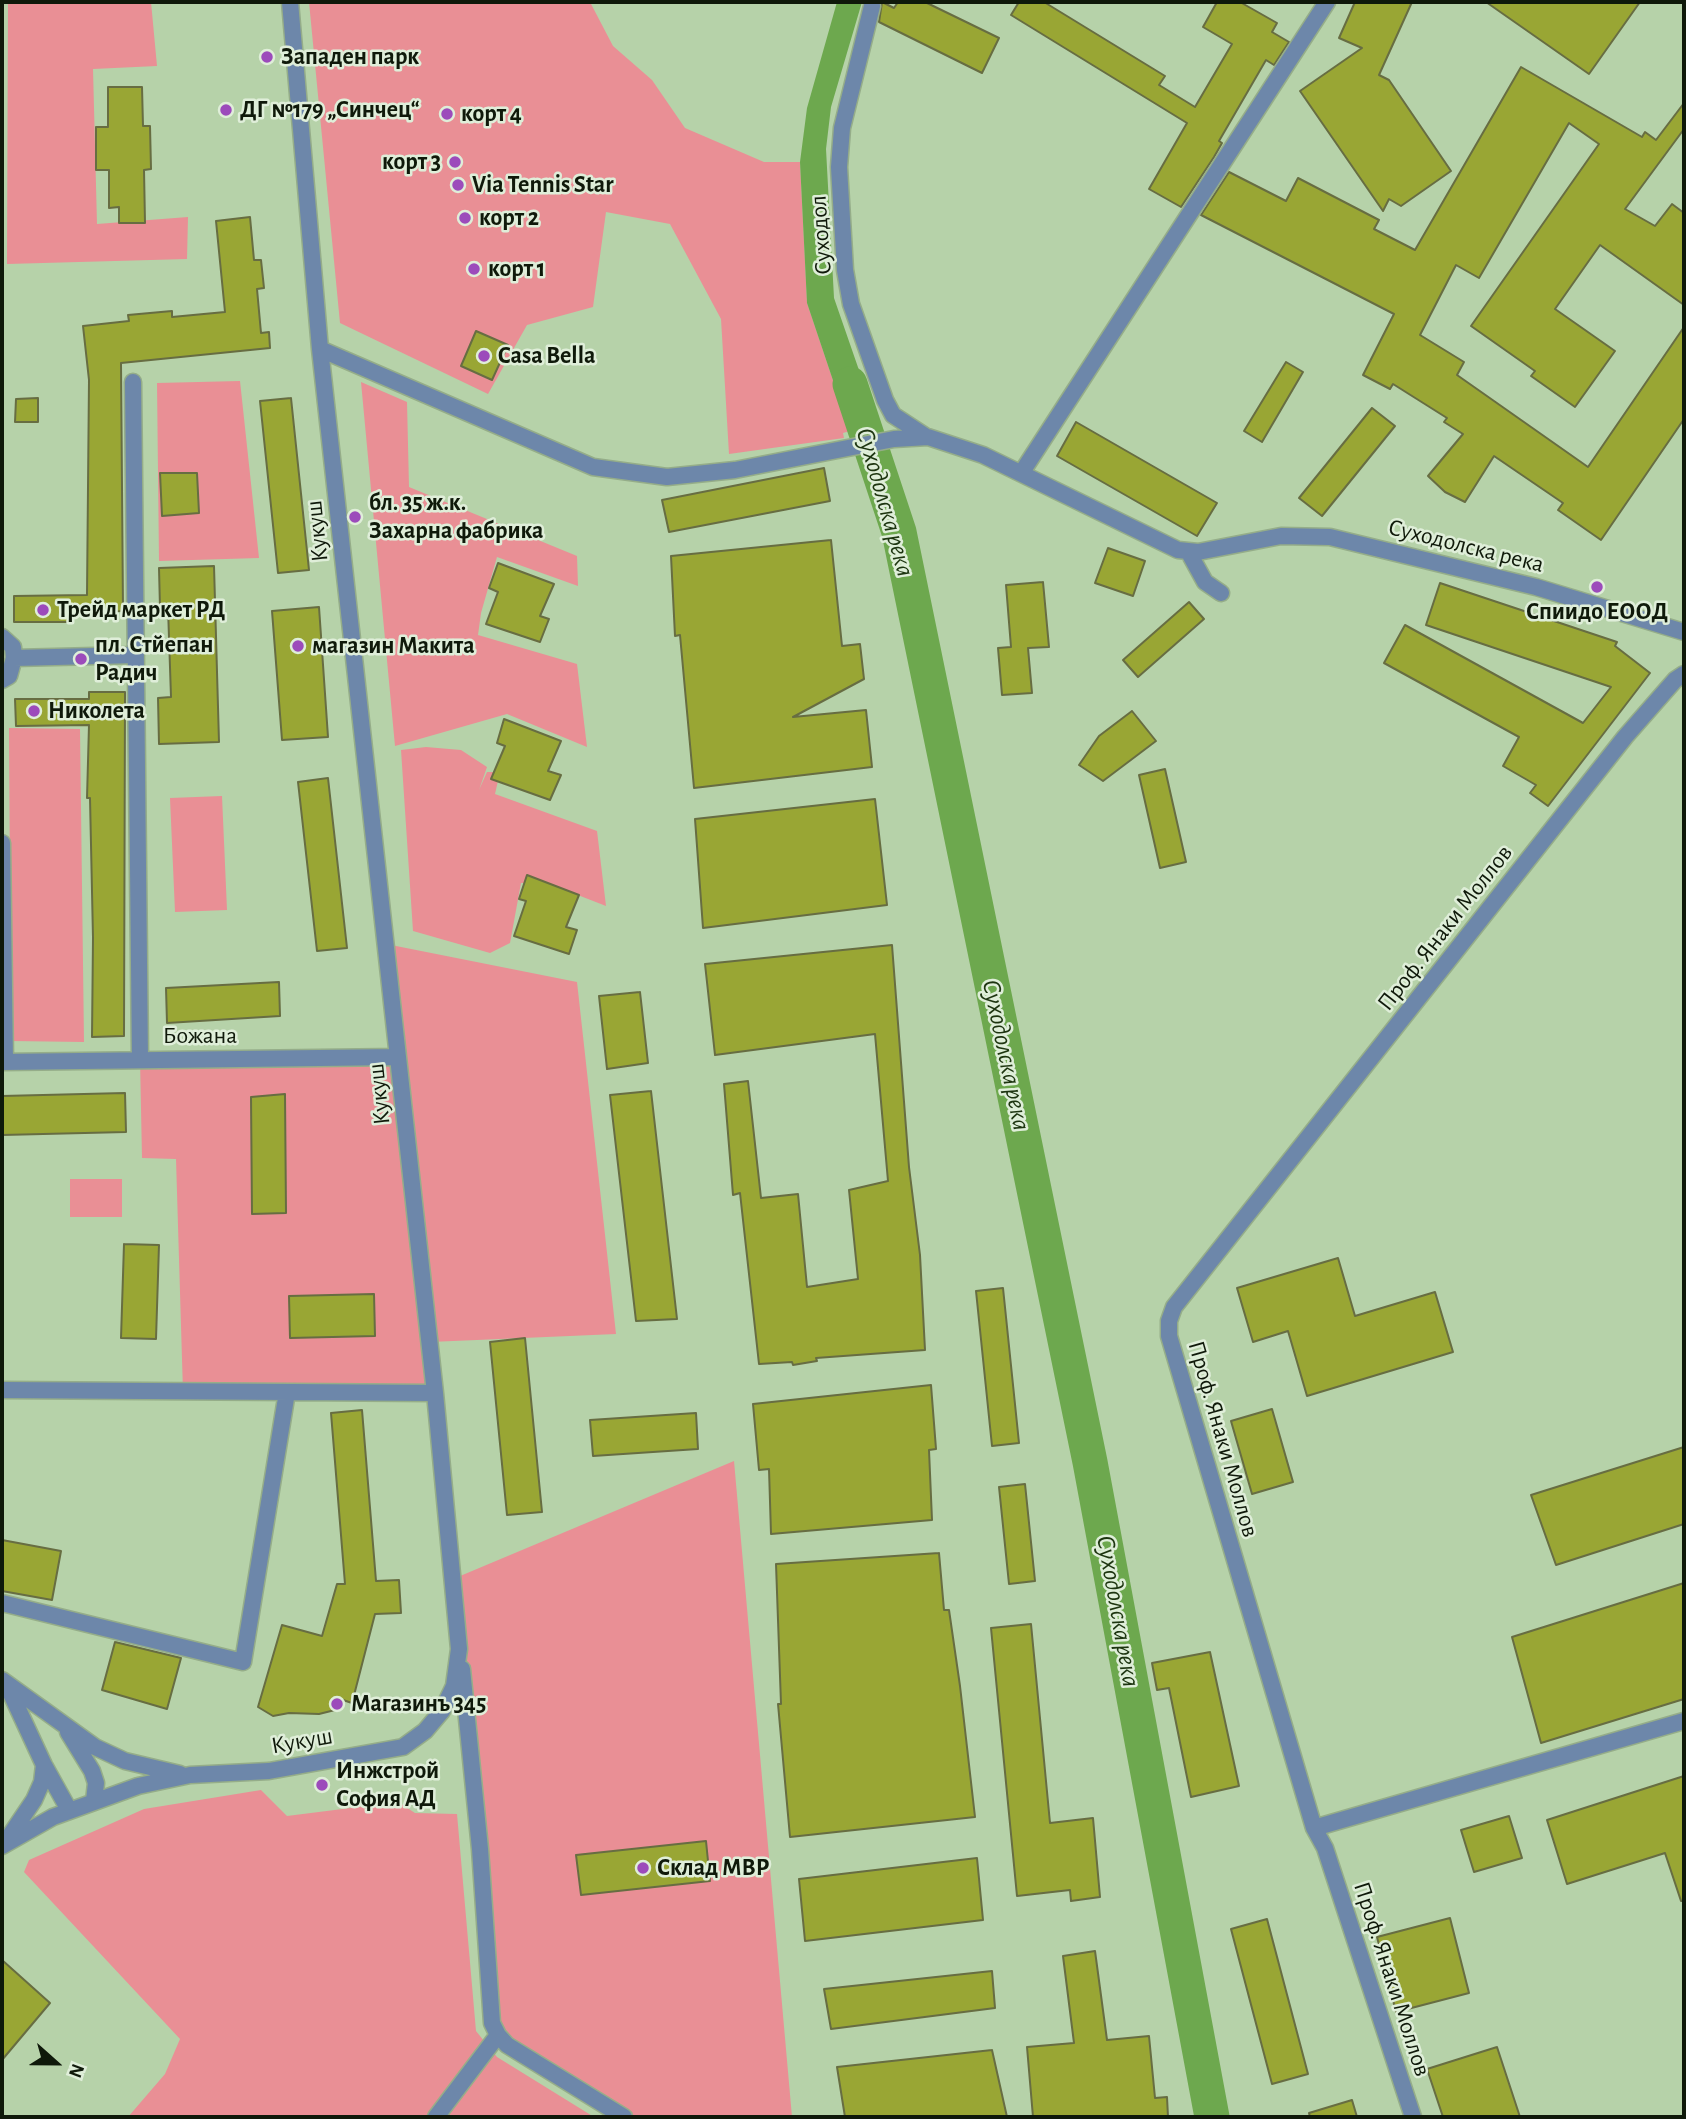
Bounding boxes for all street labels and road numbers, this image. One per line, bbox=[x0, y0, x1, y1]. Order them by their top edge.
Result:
street label: Суходол bbox=[804, 194, 838, 276]
street label: Кукуш bbox=[299, 499, 335, 563]
street label: Суходолска река bbox=[1385, 513, 1547, 579]
street label: Проф. Янаки Моллов bbox=[1371, 839, 1519, 1017]
street label: Божана bbox=[163, 1022, 237, 1050]
street label: Кукуш bbox=[361, 1062, 397, 1126]
street label: Проф. Янаки Моллов bbox=[1181, 1338, 1265, 1540]
street label: Кукуш bbox=[269, 1721, 335, 1761]
street label: Проф. Янаки Моллов bbox=[1347, 1878, 1437, 2080]

